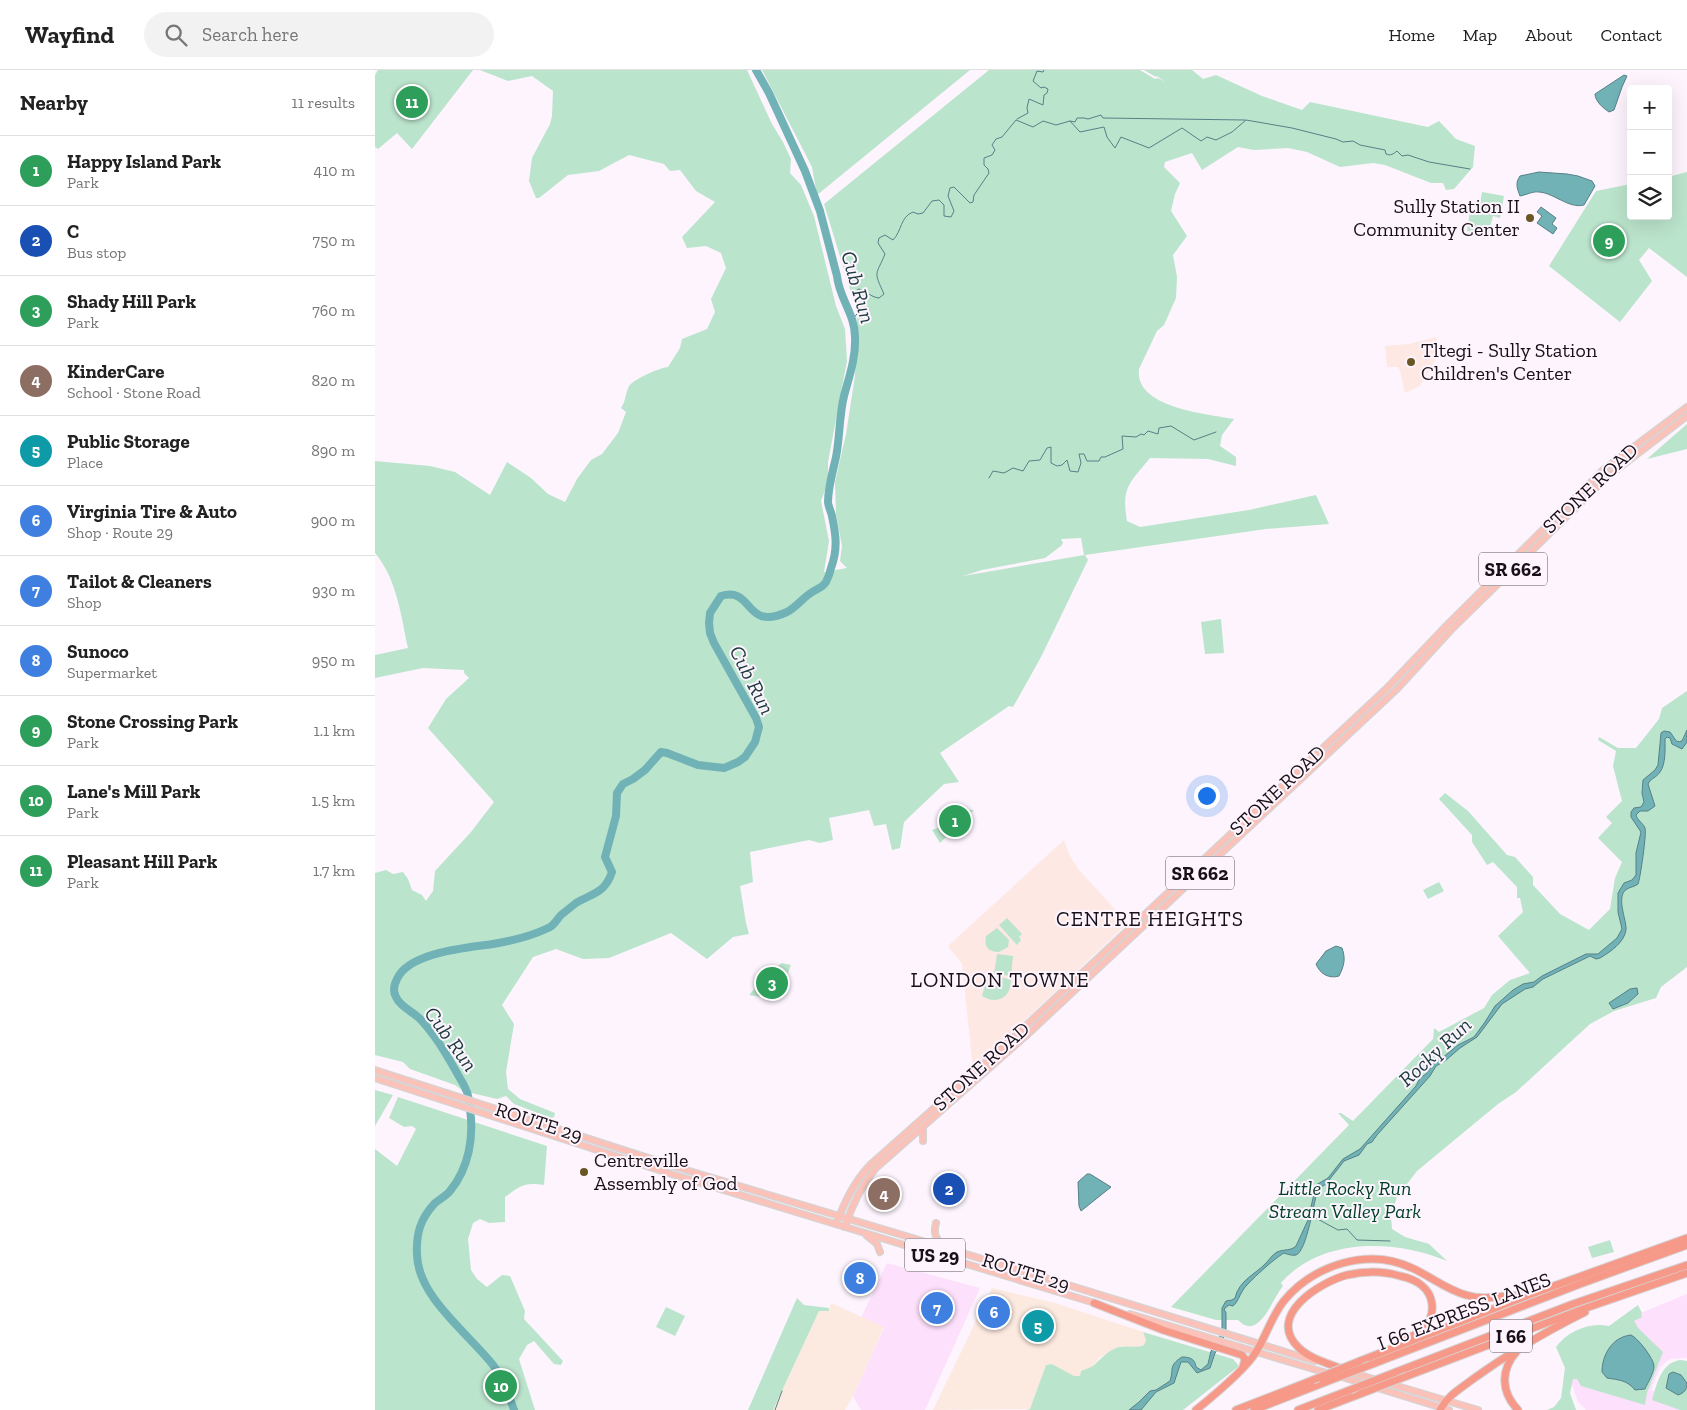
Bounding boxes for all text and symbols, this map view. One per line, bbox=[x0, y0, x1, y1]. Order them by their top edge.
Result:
search box bbox=[144, 12, 494, 57]
text: Wayfind bbox=[25, 20, 114, 49]
icon: search bbox=[162, 21, 190, 49]
text: Search here bbox=[202, 23, 298, 46]
text: Home bbox=[1388, 24, 1435, 46]
text: Map bbox=[1463, 24, 1497, 46]
text: About bbox=[1525, 24, 1572, 46]
text: Contact bbox=[1600, 24, 1662, 46]
pin: 11 bbox=[396, 83, 428, 121]
map controls bbox=[1627, 85, 1672, 220]
button: + bbox=[1627, 85, 1672, 130]
text: Nearby bbox=[20, 90, 88, 115]
text: 11 results bbox=[292, 93, 355, 112]
button: − bbox=[1627, 130, 1672, 175]
text: Happy Island Park bbox=[67, 150, 221, 173]
text: 1 bbox=[33, 161, 39, 180]
text: 410 m bbox=[314, 161, 355, 180]
text: Park bbox=[67, 173, 99, 192]
button: layers bbox=[1627, 175, 1672, 220]
place label: Sully Station II Community Center bbox=[1353, 194, 1520, 241]
marker: Sully Station II Community Center bbox=[1524, 212, 1536, 224]
text: C bbox=[67, 220, 79, 243]
pin: 9 bbox=[1593, 222, 1625, 260]
text: 2 bbox=[32, 231, 40, 250]
text: 750 m bbox=[313, 231, 355, 250]
text: Bus stop bbox=[67, 243, 126, 262]
water label: Cub Run bbox=[836, 248, 881, 326]
text: Shady Hill Park bbox=[67, 290, 196, 313]
text: 3 bbox=[32, 301, 40, 320]
text: 760 m bbox=[312, 301, 355, 320]
text: Park bbox=[67, 313, 99, 332]
place label: Tltegi - Sully Station Children's Center bbox=[1421, 338, 1598, 385]
marker: Tltegi - Sully Station Children's Center bbox=[1405, 356, 1417, 368]
text: KinderCare bbox=[67, 360, 165, 383]
text: 4 bbox=[31, 371, 41, 390]
text: 820 m bbox=[311, 371, 355, 390]
text: School · Stone Road bbox=[67, 383, 201, 402]
text: Public Storage bbox=[67, 430, 190, 453]
street label: STONE ROAD bbox=[1537, 438, 1643, 538]
text: 5 bbox=[32, 441, 40, 460]
text: 890 m bbox=[311, 441, 355, 460]
text: Place bbox=[67, 453, 103, 472]
text: Virginia Tire & Auto bbox=[67, 500, 237, 523]
text: 6 bbox=[32, 511, 40, 530]
text: 900 m bbox=[311, 511, 355, 530]
text: Shop · Route 29 bbox=[67, 523, 173, 542]
road number: SR 662 bbox=[1479, 552, 1547, 586]
text: Tailot & Cleaners bbox=[67, 570, 212, 593]
text: 7 bbox=[32, 581, 40, 600]
text: 930 m bbox=[312, 581, 355, 600]
text: Shop bbox=[67, 593, 102, 612]
text: Sunoco bbox=[67, 640, 129, 663]
water label: Cub Run bbox=[725, 641, 780, 718]
text: 8 bbox=[32, 651, 40, 670]
text: 950 m bbox=[312, 651, 355, 670]
text: Supermarket bbox=[67, 663, 157, 682]
text: Stone Crossing Park bbox=[67, 710, 238, 733]
text: 9 bbox=[32, 721, 40, 740]
text: 1.1 km bbox=[314, 721, 355, 740]
text: Park bbox=[67, 733, 99, 752]
street label: STONE ROAD bbox=[1224, 740, 1330, 840]
text: Lane's Mill Park bbox=[67, 780, 200, 803]
your location bbox=[1194, 783, 1220, 809]
text: 10 bbox=[28, 791, 44, 810]
text: 1.5 km bbox=[312, 791, 355, 810]
pin: 1 bbox=[939, 802, 971, 840]
text: Park bbox=[67, 803, 99, 822]
text: Pleasant Hill Park bbox=[67, 850, 217, 873]
road number: SR 662 bbox=[1166, 856, 1234, 890]
text: 11 bbox=[30, 861, 42, 880]
text: 1.7 km bbox=[313, 861, 355, 880]
text: Park bbox=[67, 873, 99, 892]
district label: CENTRE HEIGHTS bbox=[1056, 906, 1244, 931]
pin: 3 bbox=[756, 964, 788, 1002]
district label: LONDON TOWNE bbox=[911, 967, 1090, 992]
water label: Cub Run bbox=[420, 1001, 483, 1076]
water label: Rocky Run bbox=[1393, 1012, 1476, 1091]
street label: STONE ROAD bbox=[928, 1016, 1034, 1116]
street label: ROUTE 29 bbox=[492, 1097, 586, 1147]
place label: Centreville Assembly of God bbox=[594, 1148, 737, 1195]
marker: Centreville Assembly of God bbox=[578, 1166, 590, 1178]
pin: 2 bbox=[933, 1170, 965, 1208]
pin: 4 bbox=[868, 1175, 900, 1213]
park label: Little Rocky Run Stream Valley Park bbox=[1269, 1176, 1421, 1223]
road number: US 29 bbox=[905, 1238, 965, 1272]
street label: ROUTE 29 bbox=[979, 1247, 1073, 1297]
pin: 8 bbox=[844, 1259, 876, 1297]
street label: I 66 EXPRESS LANES bbox=[1374, 1267, 1554, 1355]
pin: 7 bbox=[921, 1289, 953, 1327]
pin: 6 bbox=[978, 1293, 1010, 1331]
pin: 5 bbox=[1022, 1307, 1054, 1345]
road number: I 66 bbox=[1490, 1320, 1532, 1352]
pin: 10 bbox=[485, 1367, 517, 1405]

